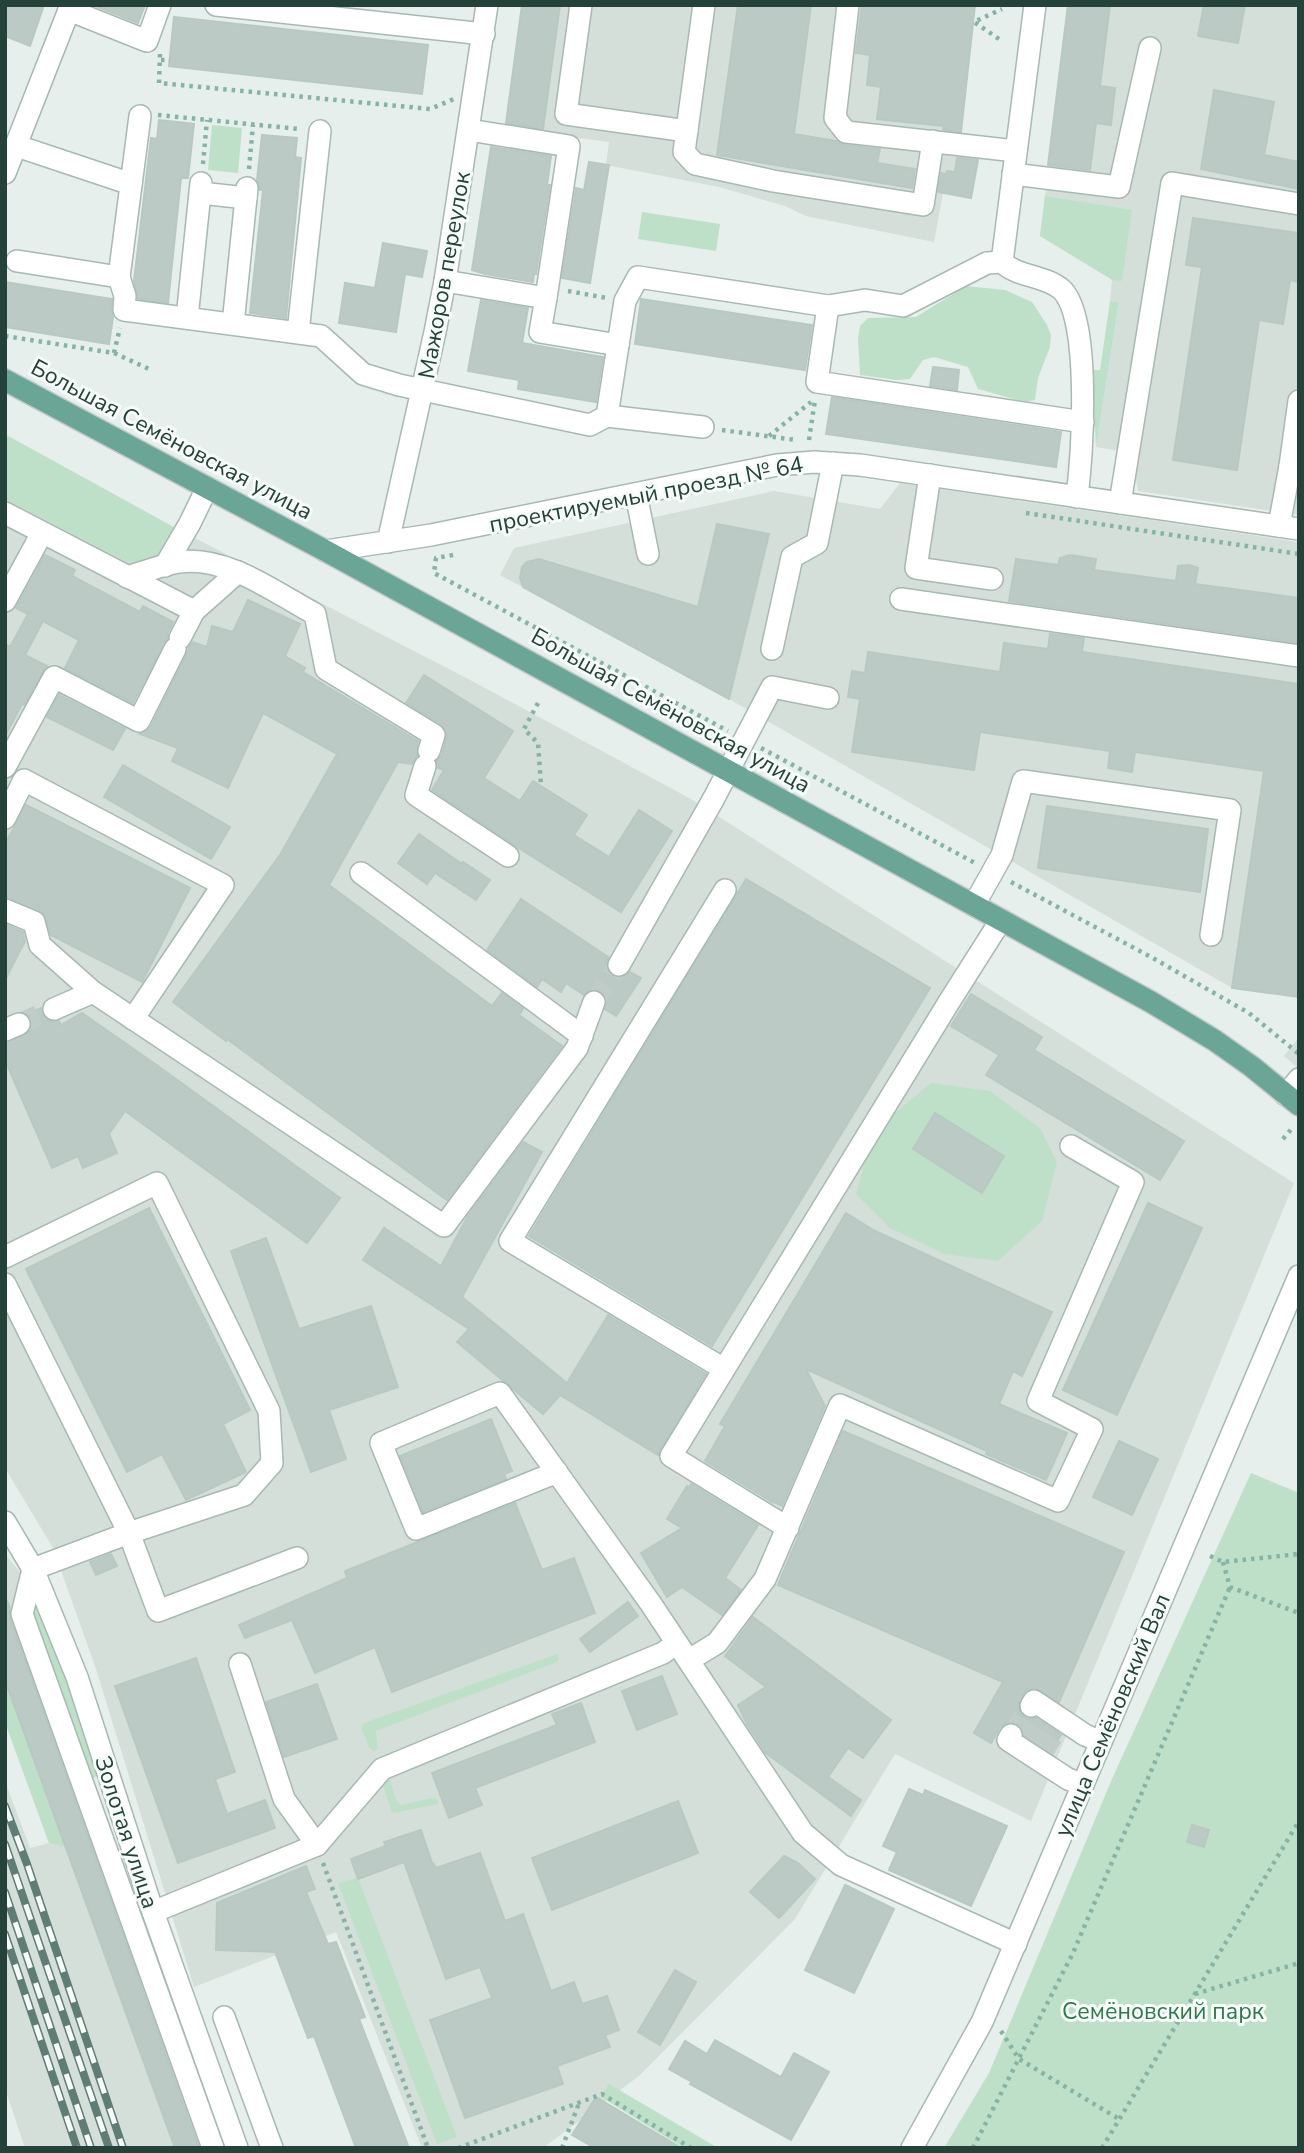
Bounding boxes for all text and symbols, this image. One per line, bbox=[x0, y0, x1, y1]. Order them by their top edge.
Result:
street label: Мажоров переулок bbox=[411, 168, 478, 381]
street label: Большая Семёновская улица bbox=[25, 352, 318, 527]
street label: проектируемый проезд № 64 bbox=[486, 449, 806, 540]
street label: Большая Семёновская улица bbox=[526, 621, 816, 800]
street label: улица Семёновский Вал bbox=[1047, 1589, 1178, 1842]
street label: Золотая улица bbox=[87, 1752, 166, 1912]
park label: Семёновский парк bbox=[1062, 1996, 1265, 2027]

